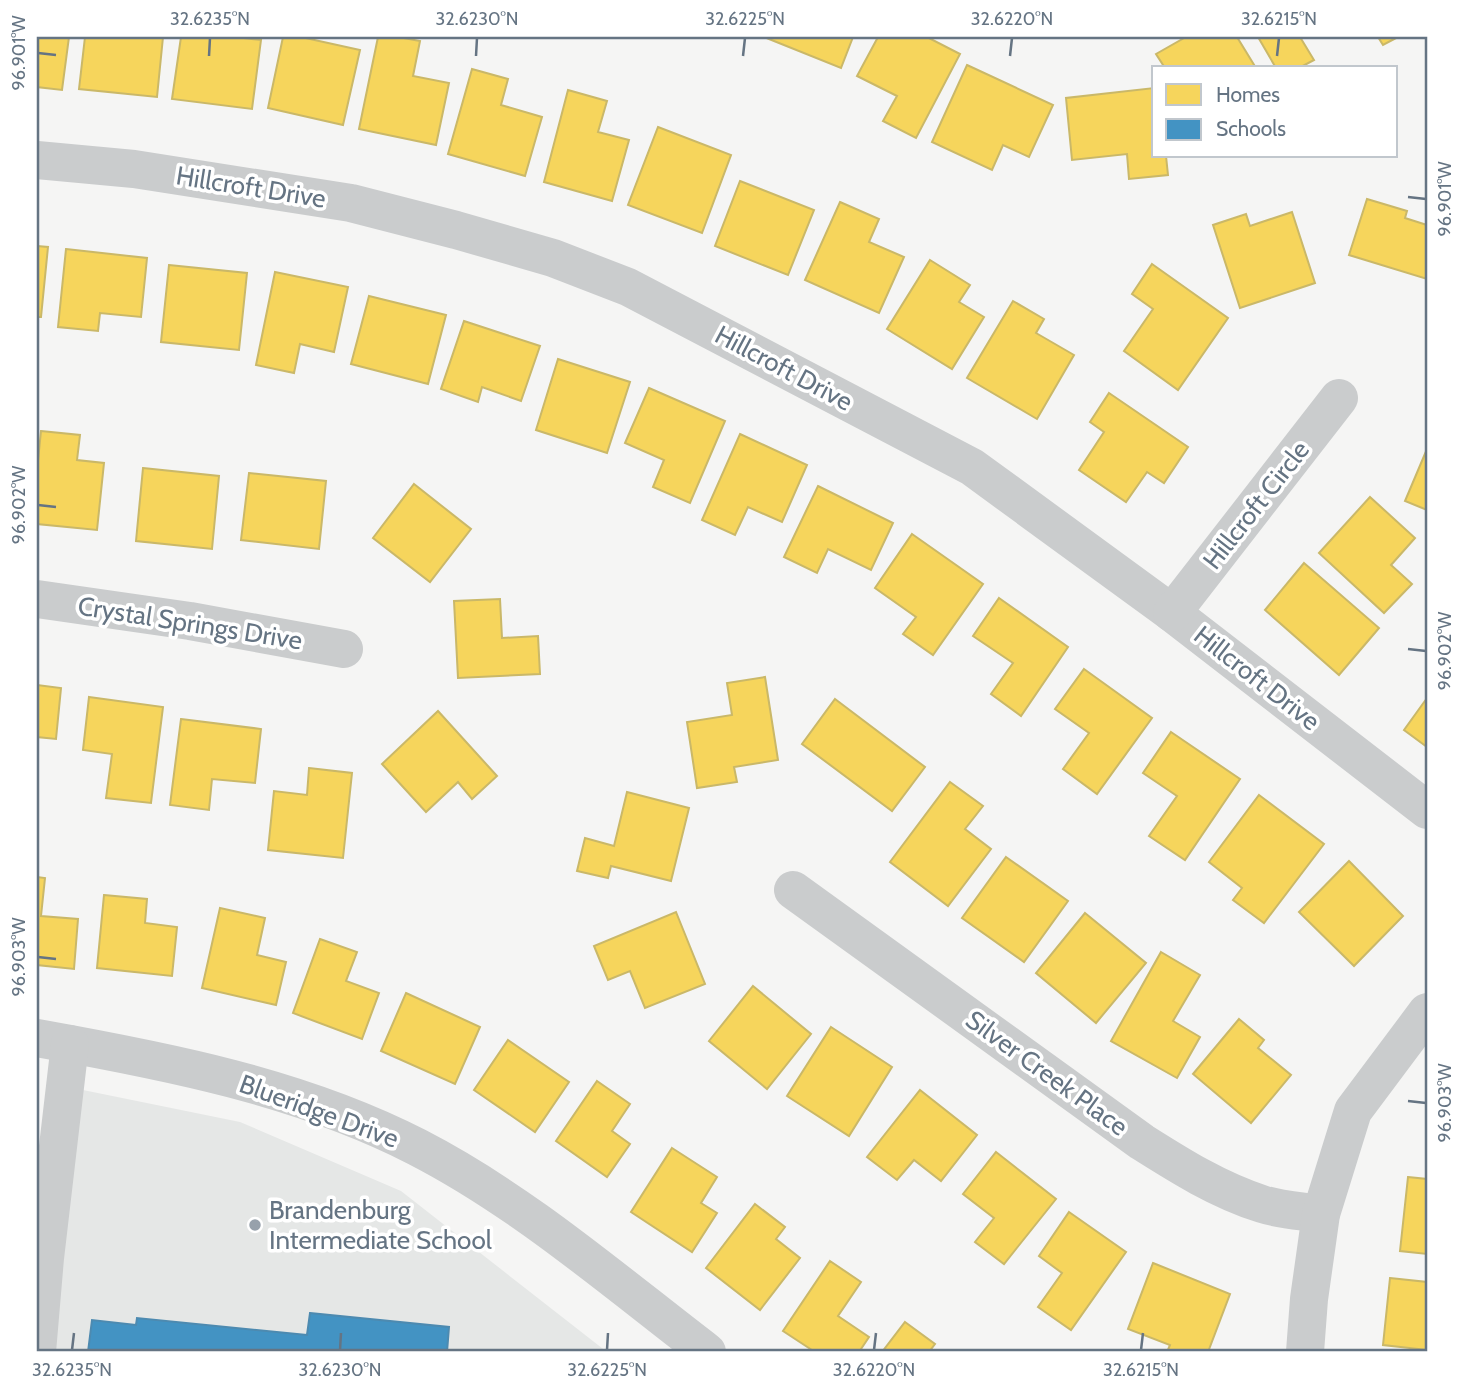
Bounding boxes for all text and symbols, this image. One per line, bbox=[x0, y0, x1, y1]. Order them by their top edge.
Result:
text: 32.6235°N bbox=[170, 8, 250, 30]
text: 32.6230°N bbox=[436, 8, 518, 30]
text: 32.6225°N bbox=[705, 8, 785, 30]
text: 32.6220°N bbox=[971, 8, 1053, 30]
text: 32.6215°N bbox=[1241, 8, 1317, 30]
text: 96.901°W bbox=[8, 15, 30, 91]
legend bbox=[1152, 66, 1398, 158]
text: Homes bbox=[1216, 82, 1280, 107]
text: Schools bbox=[1216, 116, 1286, 141]
street label: Hillcroft Drive bbox=[174, 159, 328, 215]
text: 96.901°W bbox=[1434, 161, 1456, 237]
street label: Hillcroft Drive bbox=[710, 318, 858, 418]
street label: Hillcroft Circle bbox=[1196, 434, 1316, 576]
text: 96.902°W bbox=[8, 466, 30, 544]
street label: Crystal Springs Drive bbox=[76, 589, 304, 657]
text: 96.902°W bbox=[1434, 612, 1456, 690]
street label: Hillcroft Drive bbox=[1188, 619, 1326, 737]
text: 96.903°W bbox=[8, 918, 30, 997]
street label: Silver Creek Place bbox=[960, 1003, 1134, 1143]
text: 96.903°W bbox=[1434, 1064, 1456, 1143]
street label: Blueridge Drive bbox=[235, 1067, 403, 1155]
place label: Brandenburg Intermediate School bbox=[269, 1194, 492, 1256]
marker: Brandenburg Intermediate School bbox=[247, 1217, 263, 1233]
text: 32.6235°N bbox=[32, 1359, 112, 1381]
text: 32.6230°N bbox=[299, 1359, 381, 1381]
text: 32.6225°N bbox=[567, 1359, 647, 1381]
text: 32.6220°N bbox=[833, 1359, 915, 1381]
text: 32.6215°N bbox=[1103, 1359, 1179, 1381]

